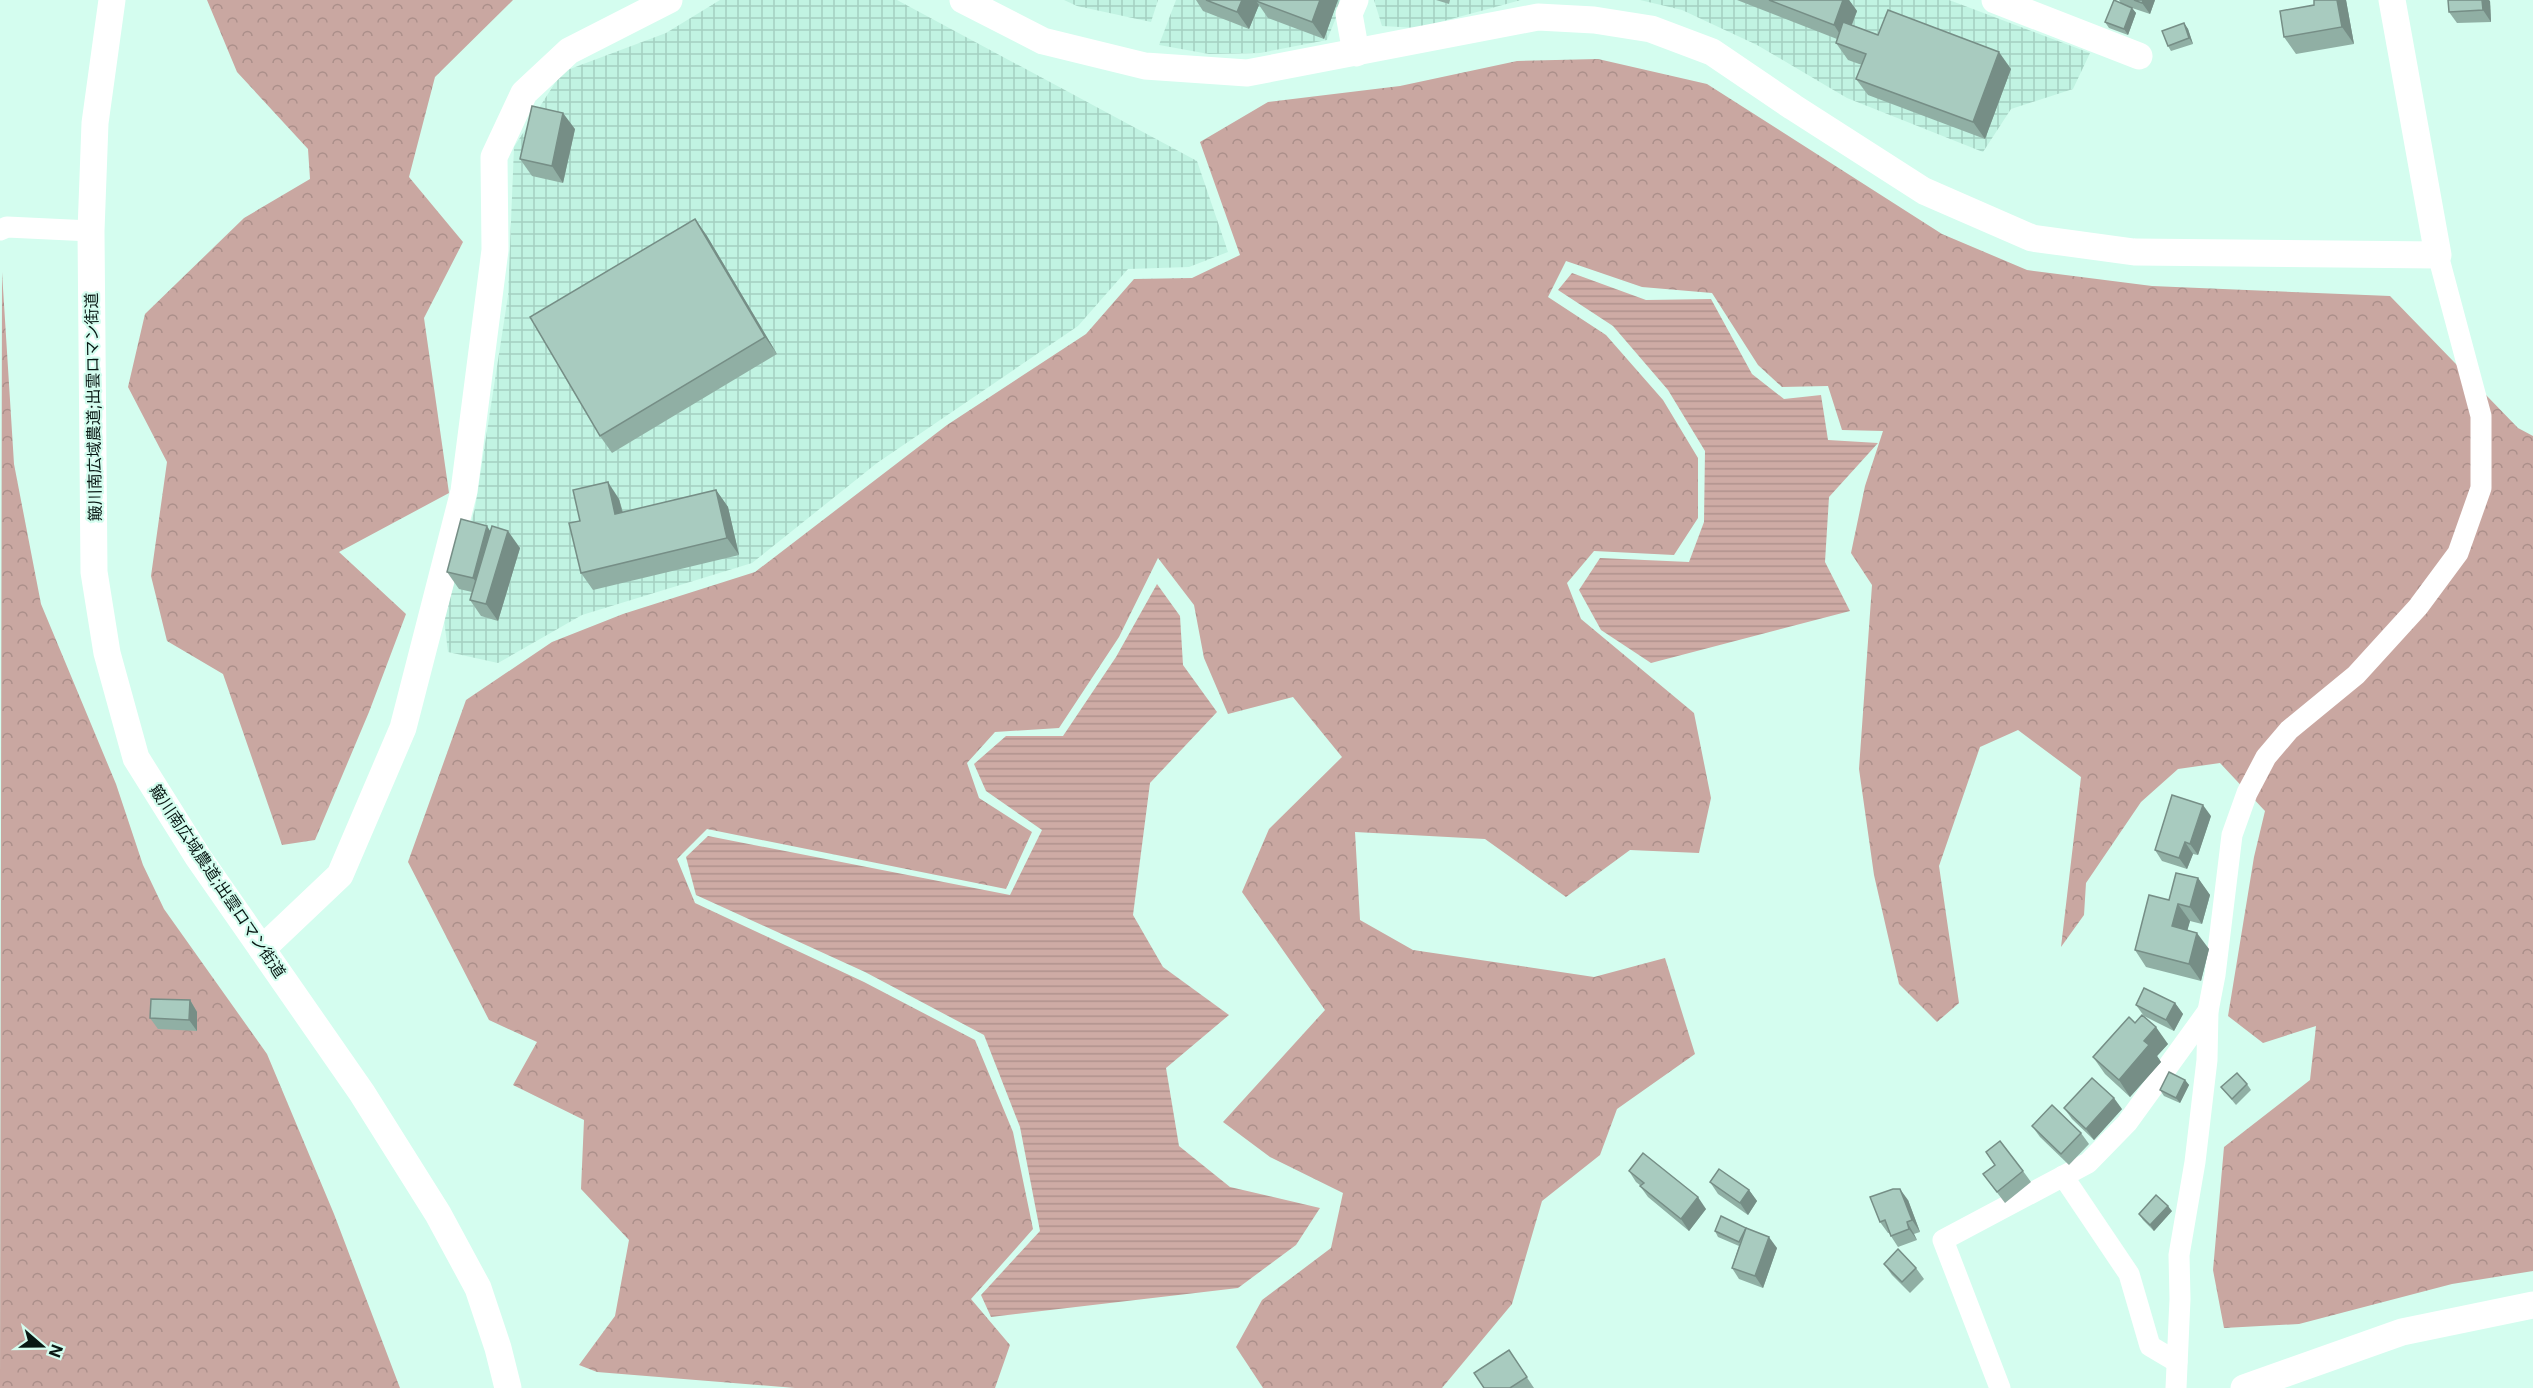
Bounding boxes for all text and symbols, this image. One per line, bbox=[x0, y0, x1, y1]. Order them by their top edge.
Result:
street label: 簸川南広域農道;出雲ロマン街道 bbox=[81, 292, 105, 522]
street label: 簸川南広域農道;出雲ロマン街道 bbox=[146, 781, 290, 981]
north arrow bbox=[12, 1316, 72, 1376]
text: N bbox=[45, 1342, 68, 1360]

